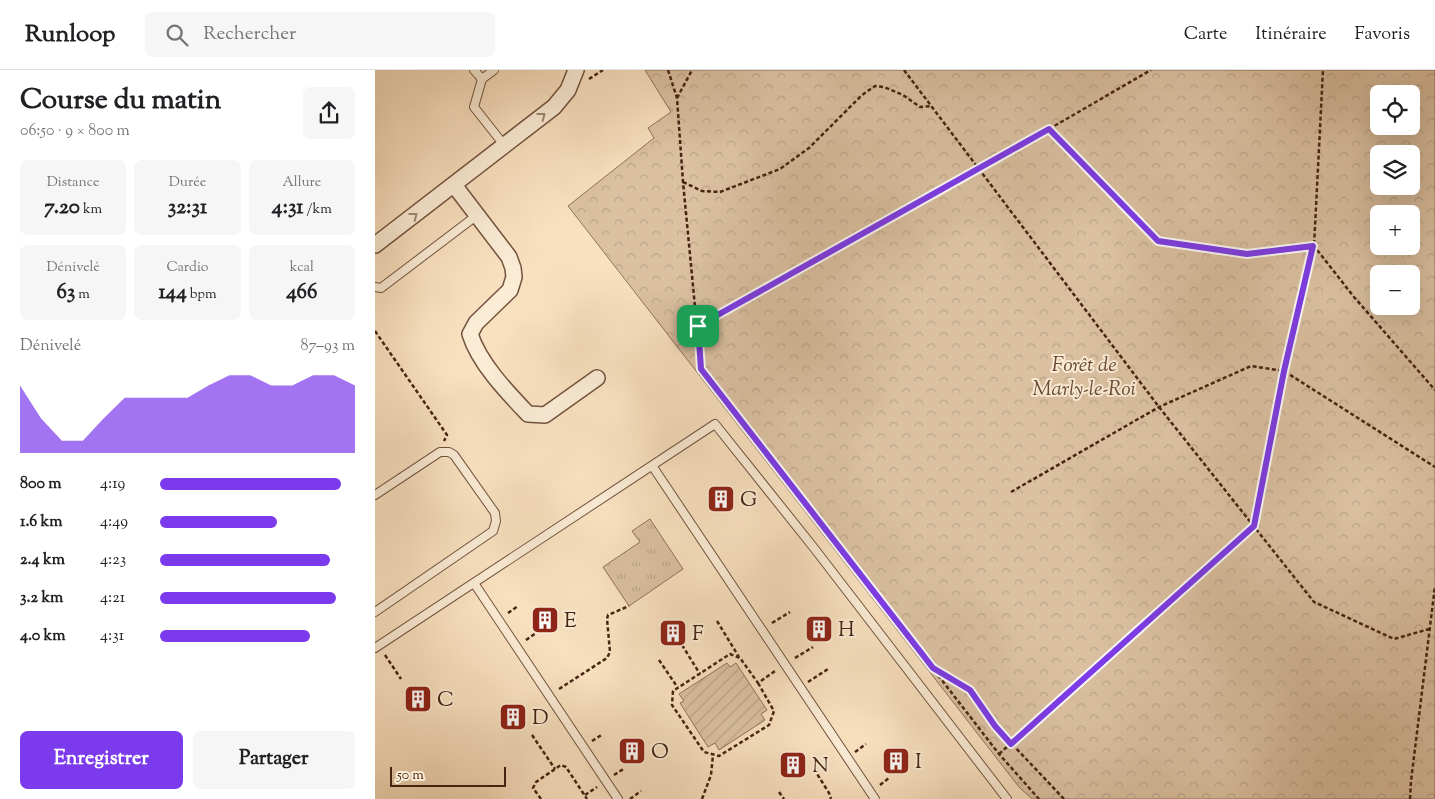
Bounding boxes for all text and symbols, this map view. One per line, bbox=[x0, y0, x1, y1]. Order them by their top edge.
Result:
search box bbox=[145, 12, 495, 57]
text: Runloop bbox=[25, 18, 115, 52]
icon: search bbox=[163, 21, 191, 49]
text: Rechercher bbox=[203, 21, 296, 48]
text: Carte bbox=[1184, 22, 1227, 48]
text: Itinéraire bbox=[1255, 22, 1327, 48]
text: Favoris bbox=[1355, 22, 1410, 48]
text: Course du matin bbox=[20, 81, 221, 121]
map controls bbox=[1370, 85, 1420, 315]
button: locate bbox=[1370, 85, 1420, 135]
button: share bbox=[303, 87, 355, 139]
one-way arrow bbox=[536, 113, 546, 122]
text: 06:50 · 9 × 800 m bbox=[20, 120, 130, 143]
button: layers bbox=[1370, 145, 1420, 195]
text: Distance bbox=[47, 173, 100, 193]
text: Durée bbox=[169, 173, 206, 193]
text: Allure bbox=[282, 173, 321, 193]
text: 7.20 bbox=[44, 193, 80, 223]
text: 32:31 bbox=[168, 193, 207, 223]
text: 4:31 bbox=[272, 193, 304, 223]
text: km bbox=[80, 200, 102, 220]
text: /km bbox=[304, 200, 332, 220]
button: + bbox=[1370, 205, 1420, 255]
one-way arrow bbox=[408, 213, 417, 221]
text: Dénivelé bbox=[46, 258, 100, 278]
text: Cardio bbox=[166, 258, 209, 278]
text: kcal bbox=[290, 258, 314, 278]
button: − bbox=[1370, 265, 1420, 315]
text: 63 bbox=[56, 278, 75, 308]
text: 144 bbox=[158, 278, 187, 308]
text: 466 bbox=[286, 278, 317, 308]
text: m bbox=[75, 285, 90, 305]
text: bpm bbox=[187, 285, 217, 305]
pin bbox=[677, 305, 719, 347]
icon: arrive bbox=[684, 312, 712, 340]
text: Dénivelé bbox=[20, 335, 81, 358]
text: 87–93 m bbox=[300, 335, 355, 358]
park label: Forêt de Marly-le-Roi bbox=[1032, 351, 1136, 405]
text: 800 m bbox=[20, 473, 62, 496]
text: 4:19 bbox=[100, 473, 125, 496]
building icon: G bbox=[706, 484, 736, 514]
place label: G bbox=[740, 486, 757, 516]
text: 1.6 km bbox=[20, 511, 62, 534]
text: 4:49 bbox=[100, 511, 128, 534]
text: 2.4 km bbox=[20, 549, 65, 572]
text: 4:23 bbox=[100, 549, 126, 572]
text: 3.2 km bbox=[20, 587, 63, 610]
text: 4:21 bbox=[100, 587, 125, 610]
building icon: E bbox=[530, 605, 560, 635]
place label: E bbox=[564, 607, 577, 637]
building icon: H bbox=[804, 614, 834, 644]
place label: H bbox=[838, 616, 855, 646]
building icon: F bbox=[658, 618, 688, 648]
place label: F bbox=[692, 620, 704, 650]
text: 4.0 km bbox=[20, 625, 66, 648]
text: 4:31 bbox=[100, 625, 124, 648]
building icon: C bbox=[403, 684, 433, 714]
place label: C bbox=[437, 686, 454, 716]
building icon: D bbox=[498, 702, 528, 732]
place label: D bbox=[532, 704, 549, 734]
button: Enregistrer bbox=[20, 731, 183, 789]
button: Partager bbox=[193, 731, 355, 789]
building icon: O bbox=[617, 736, 647, 766]
place label: O bbox=[651, 738, 669, 768]
building icon: I bbox=[881, 746, 911, 776]
place label: I bbox=[915, 748, 922, 778]
building icon: N bbox=[778, 750, 808, 780]
place label: N bbox=[812, 752, 829, 782]
scale bar bbox=[390, 764, 506, 787]
text: 50 m bbox=[397, 766, 424, 786]

